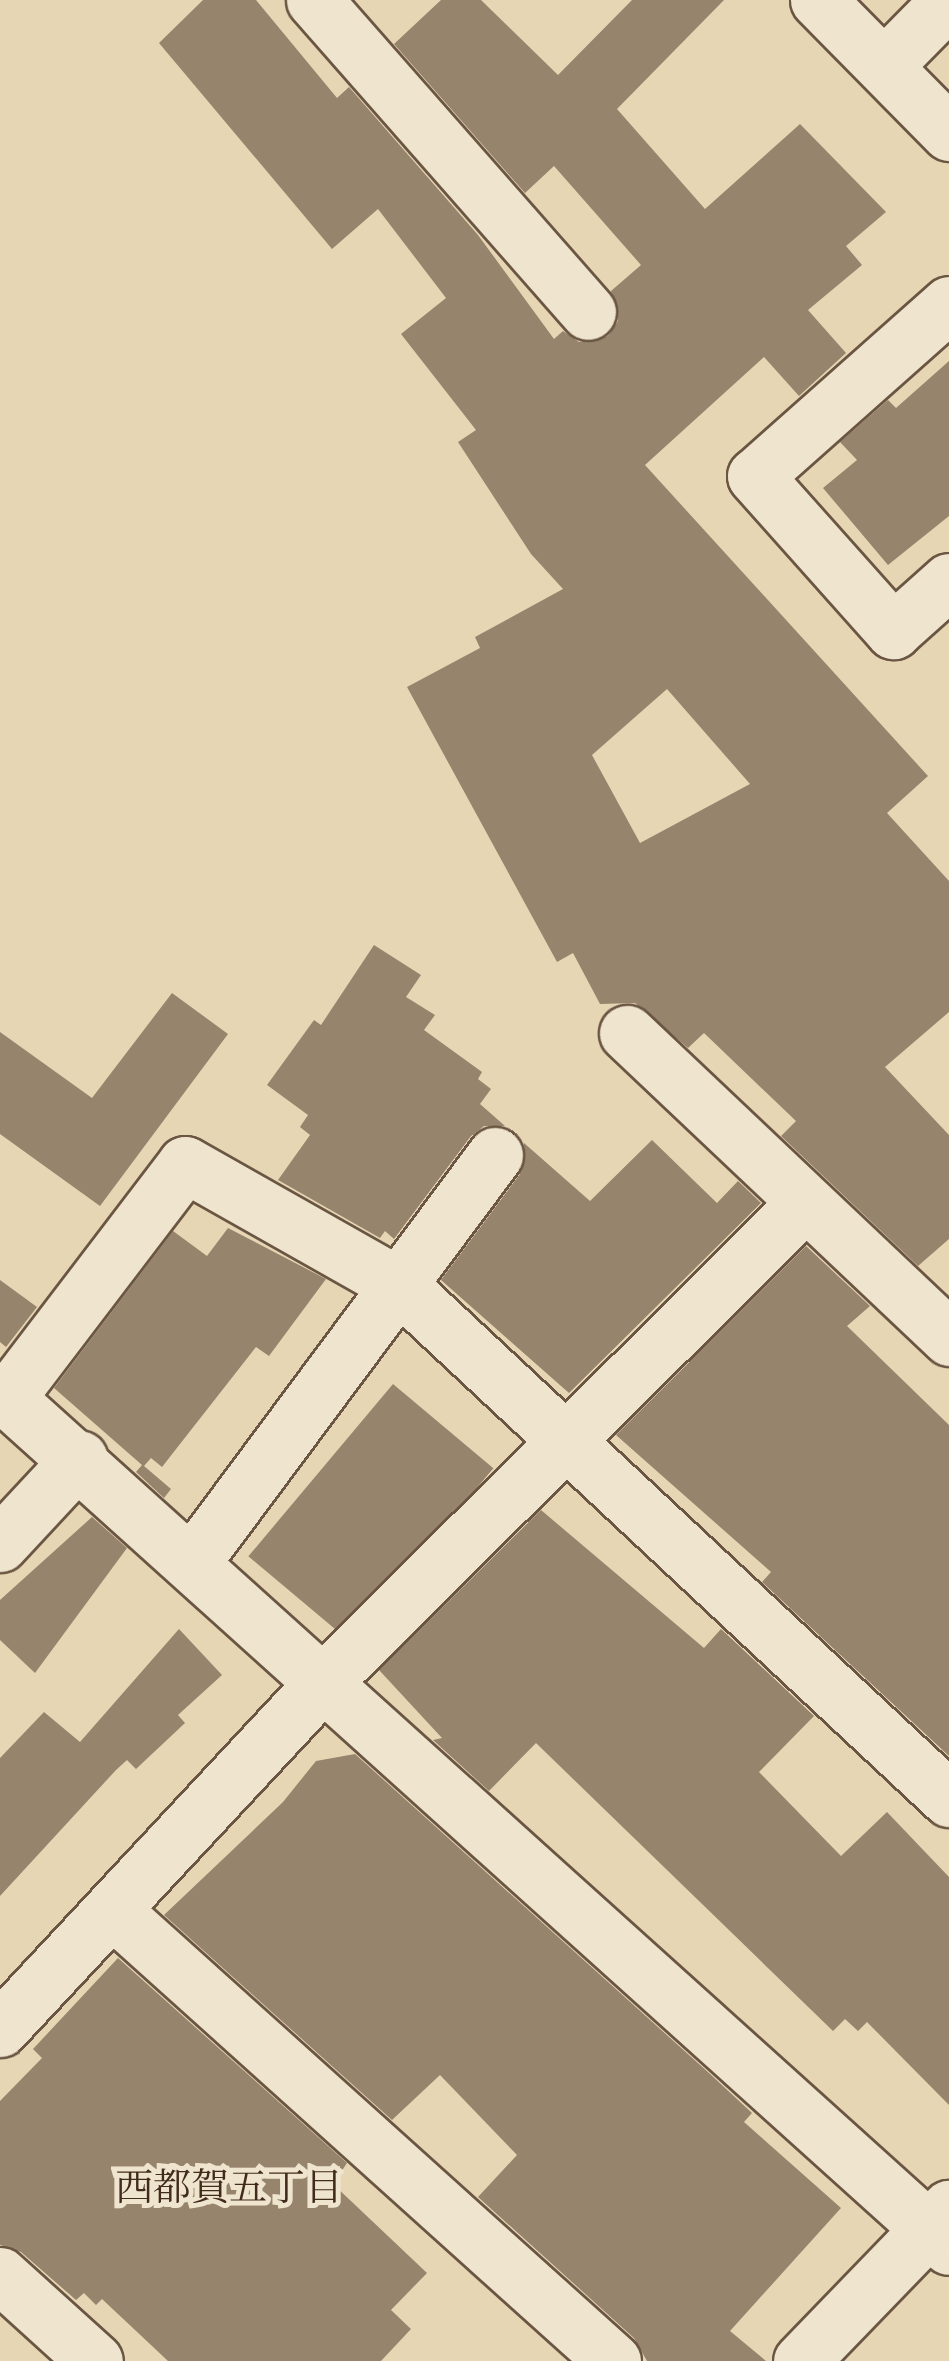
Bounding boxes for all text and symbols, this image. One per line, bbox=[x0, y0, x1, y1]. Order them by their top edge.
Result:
district label: 西都賀五丁目 bbox=[115, 2169, 343, 2215]

